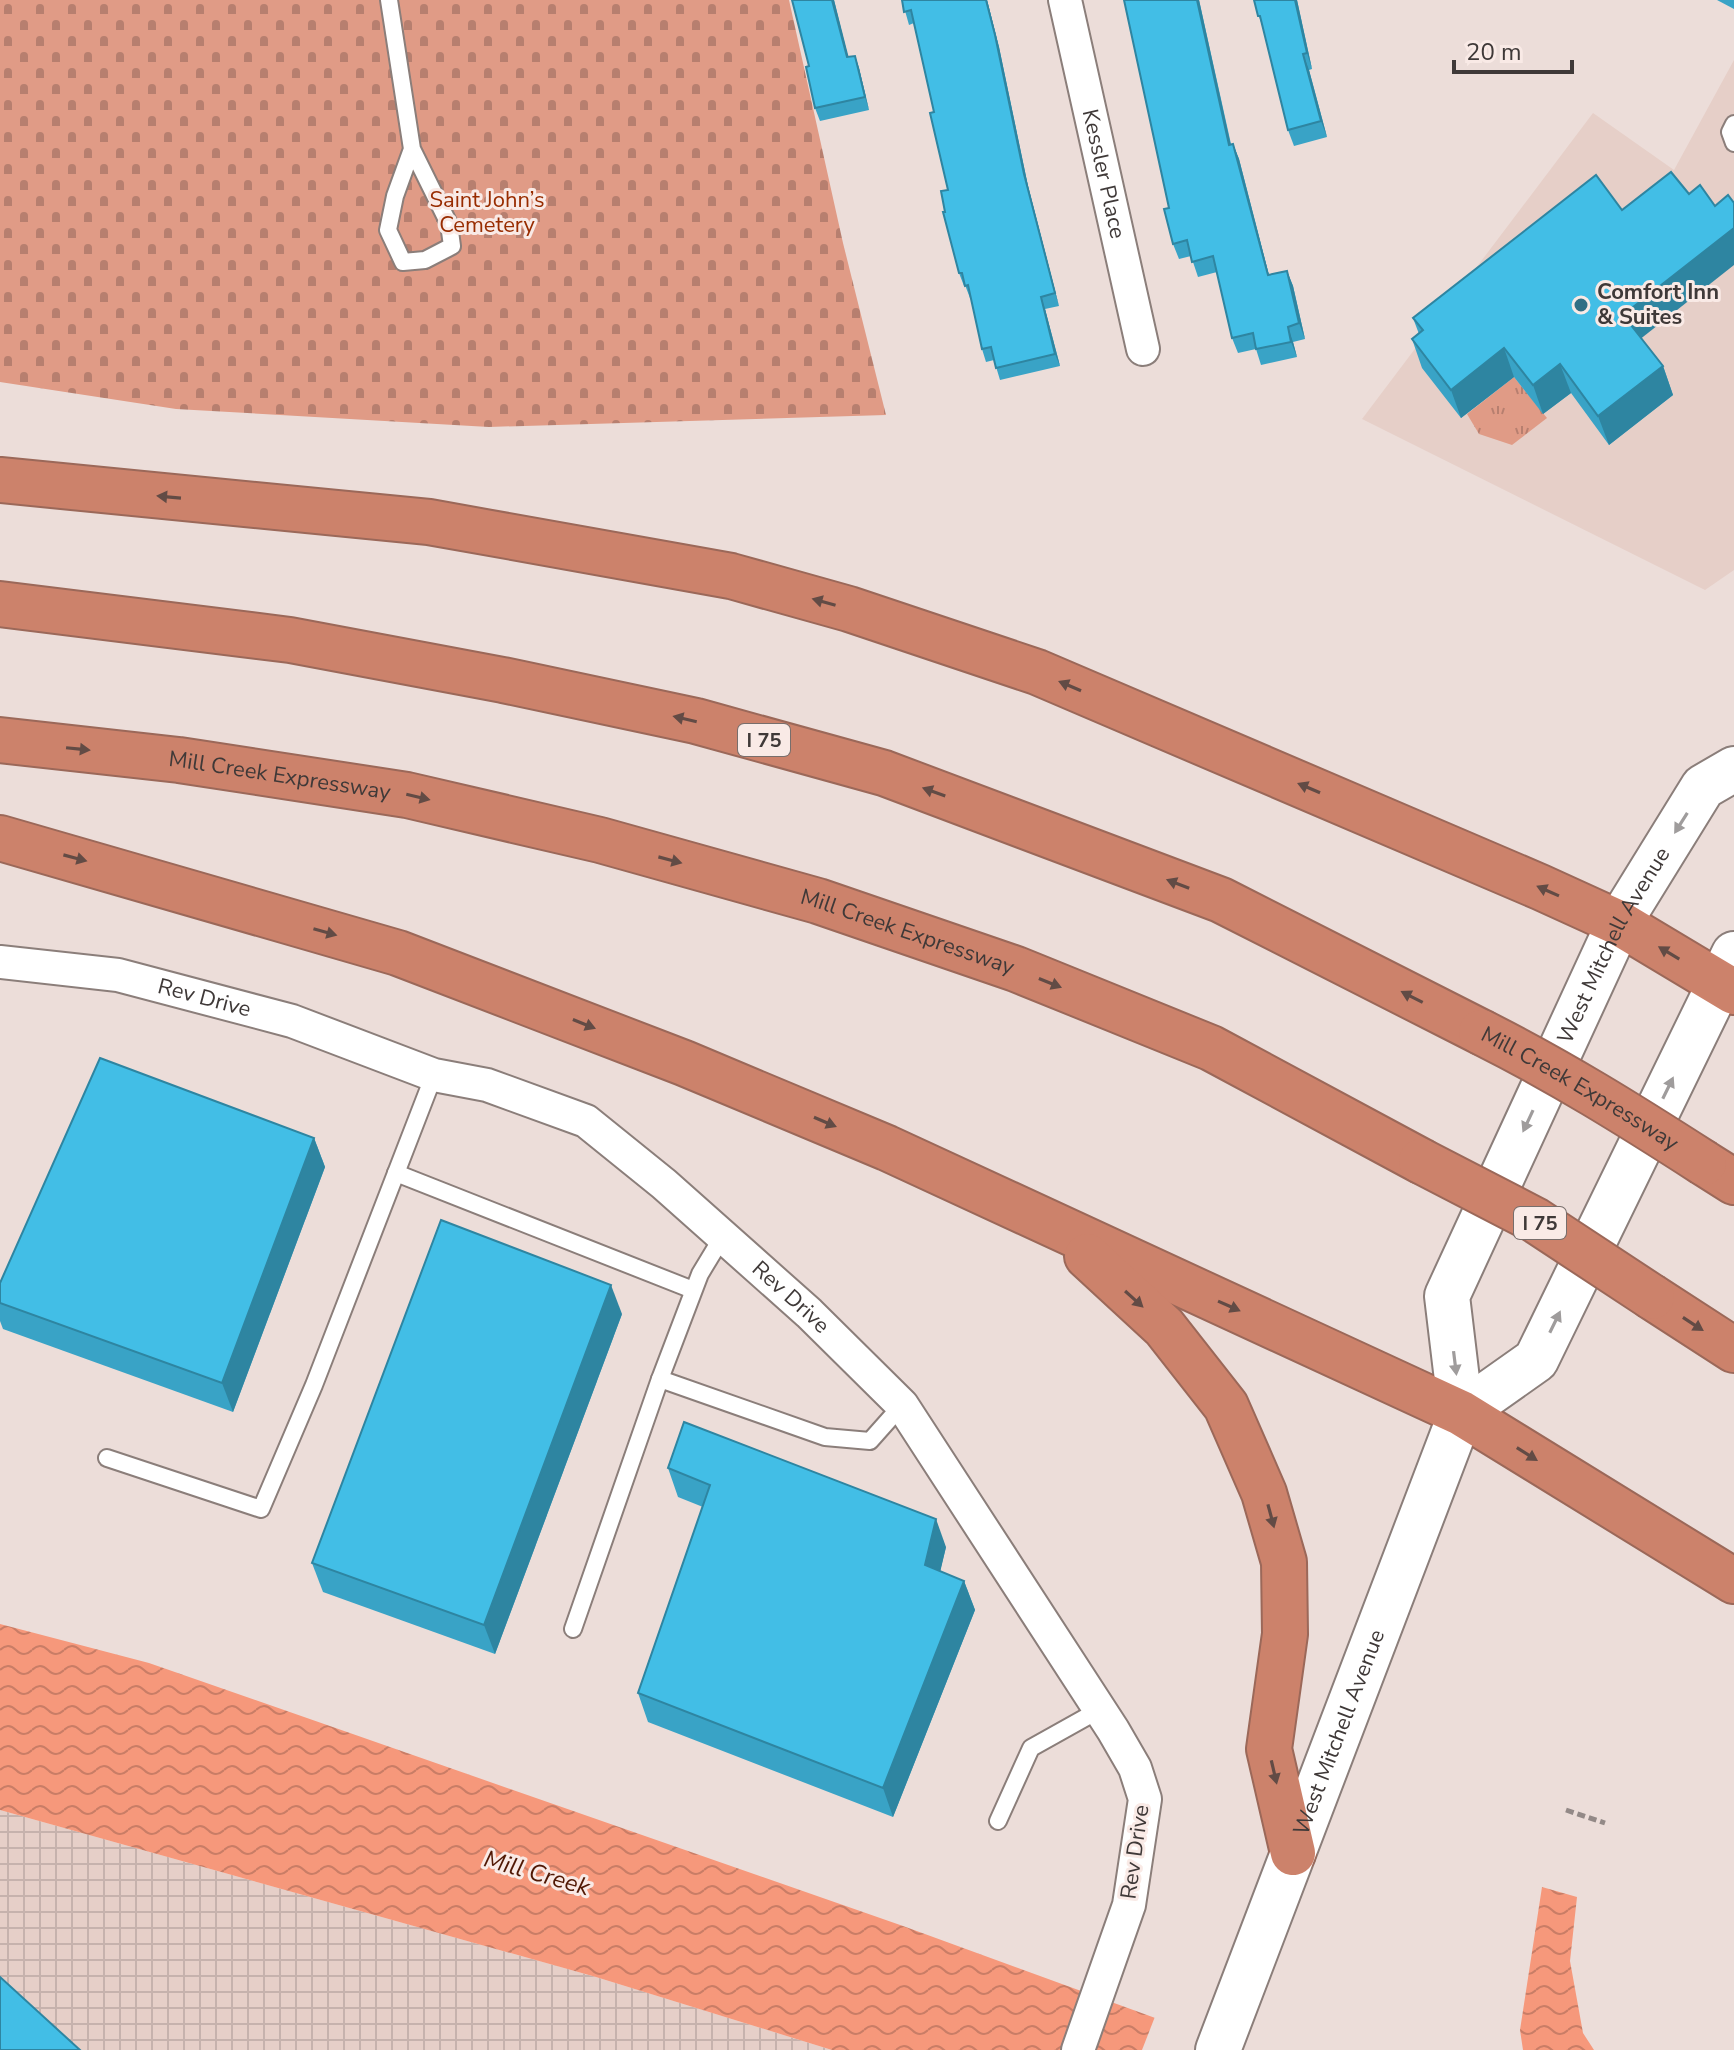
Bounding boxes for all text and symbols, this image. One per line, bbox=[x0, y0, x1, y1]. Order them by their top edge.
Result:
scale bar bbox=[1454, 24, 1572, 74]
text: 20 m bbox=[1466, 36, 1522, 68]
street label: Kessler Place bbox=[1075, 106, 1133, 241]
park label: Saint John’s Cemetery bbox=[429, 185, 545, 240]
place label: Comfort Inn & Suites bbox=[1597, 277, 1719, 332]
marker: Comfort Inn & Suites bbox=[1572, 296, 1590, 314]
one-way arrow bbox=[156, 490, 181, 503]
one-way arrow bbox=[811, 595, 835, 608]
one-way arrow bbox=[1058, 679, 1082, 692]
one-way arrow bbox=[672, 712, 697, 725]
road number: I 75 bbox=[738, 724, 790, 756]
one-way arrow bbox=[65, 743, 90, 756]
street label: Mill Creek Expressway bbox=[167, 744, 393, 807]
one-way arrow bbox=[1297, 782, 1321, 795]
one-way arrow bbox=[922, 785, 946, 798]
one-way arrow bbox=[406, 792, 431, 804]
one-way arrow bbox=[1674, 812, 1688, 834]
street label: West Mitchell Avenue bbox=[1550, 841, 1677, 1049]
one-way arrow bbox=[63, 853, 88, 865]
one-way arrow bbox=[659, 854, 683, 867]
one-way arrow bbox=[1166, 877, 1190, 890]
street label: Mill Creek Expressway bbox=[797, 882, 1019, 983]
one-way arrow bbox=[1536, 884, 1559, 897]
one-way arrow bbox=[313, 926, 337, 939]
one-way arrow bbox=[1658, 947, 1680, 961]
street label: Rev Drive bbox=[154, 971, 254, 1024]
one-way arrow bbox=[1039, 977, 1062, 990]
one-way arrow bbox=[1400, 990, 1423, 1004]
one-way arrow bbox=[572, 1018, 596, 1031]
street label: Mill Creek Expressway bbox=[1476, 1020, 1685, 1158]
one-way arrow bbox=[1661, 1077, 1675, 1100]
one-way arrow bbox=[1521, 1109, 1535, 1133]
one-way arrow bbox=[813, 1116, 837, 1129]
road number: I 75 bbox=[1514, 1207, 1566, 1239]
street label: Rev Drive bbox=[745, 1254, 836, 1340]
one-way arrow bbox=[1125, 1290, 1144, 1308]
one-way arrow bbox=[1217, 1300, 1241, 1313]
one-way arrow bbox=[1548, 1310, 1561, 1333]
one-way arrow bbox=[1682, 1316, 1704, 1330]
one-way arrow bbox=[1449, 1351, 1462, 1376]
one-way arrow bbox=[1516, 1447, 1538, 1461]
one-way arrow bbox=[1265, 1503, 1277, 1528]
street label: West Mitchell Avenue bbox=[1286, 1625, 1392, 1840]
one-way arrow bbox=[1268, 1760, 1281, 1785]
street label: Rev Drive bbox=[1114, 1803, 1156, 1901]
water label: Mill Creek bbox=[480, 1843, 595, 1904]

